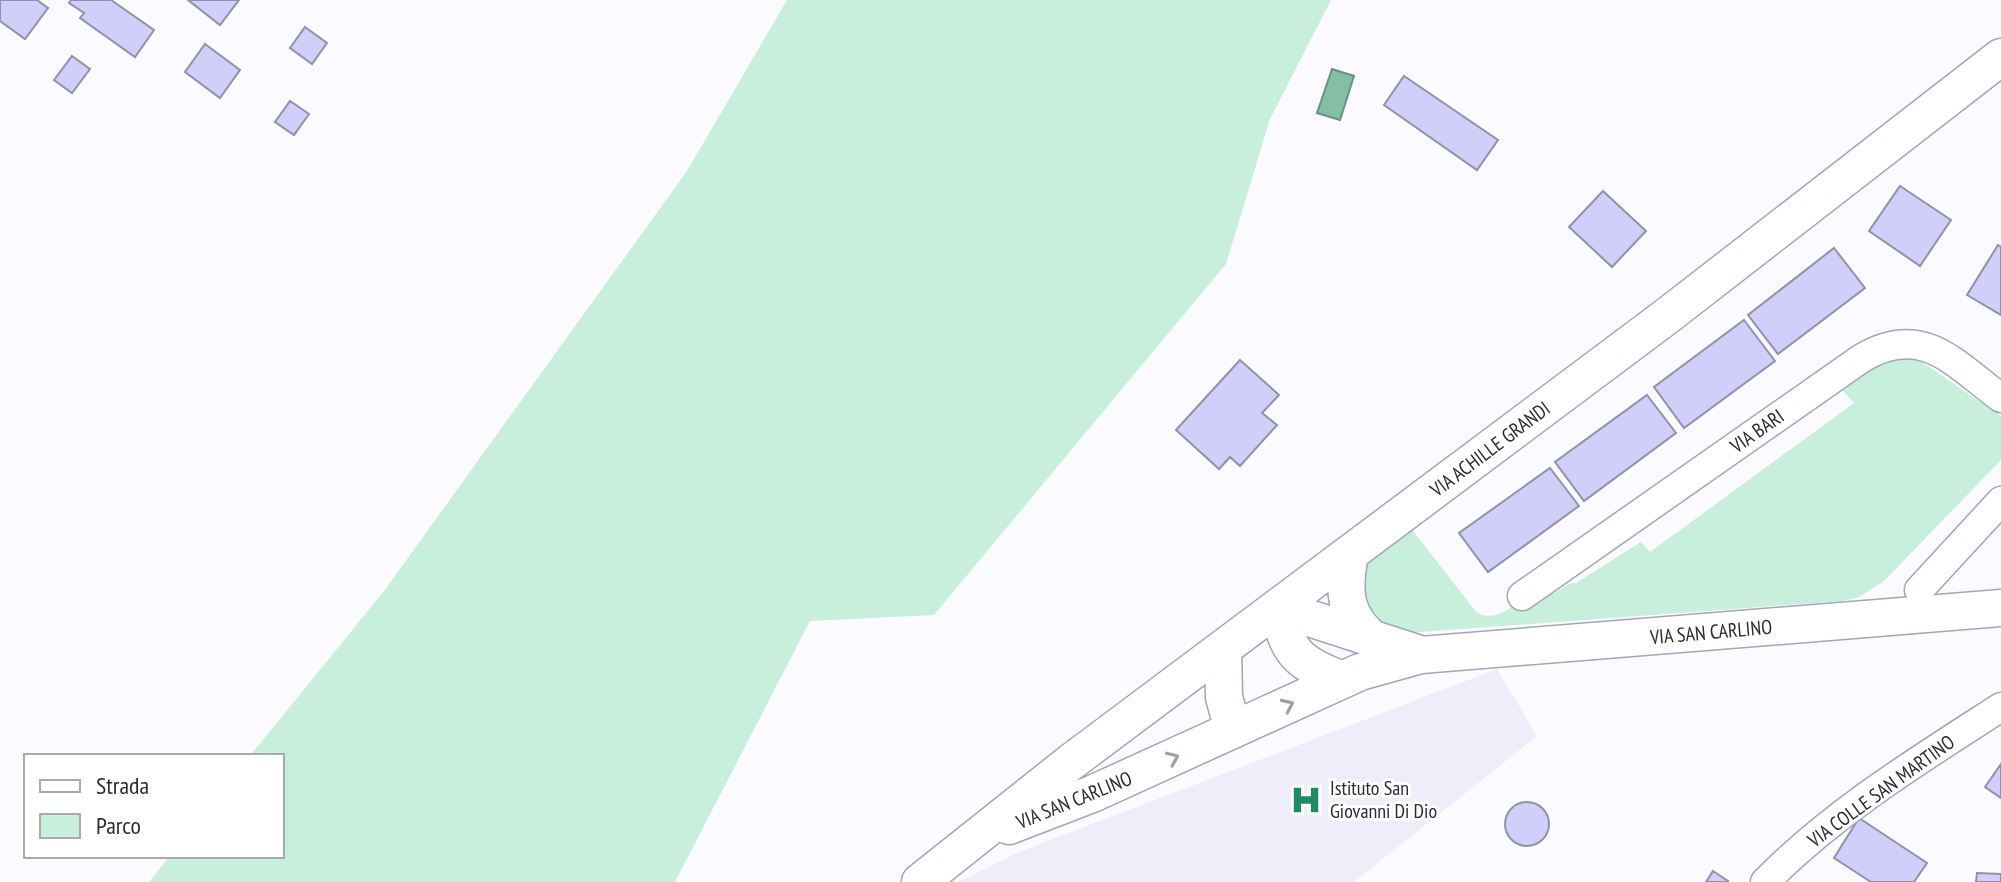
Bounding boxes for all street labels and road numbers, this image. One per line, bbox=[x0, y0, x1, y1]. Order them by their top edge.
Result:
street label: VIA ACHILLE GRANDI bbox=[1424, 395, 1555, 503]
street label: VIA BARI bbox=[1724, 403, 1789, 459]
street label: VIA SAN CARLINO bbox=[1648, 614, 1773, 650]
street label: VIA COLLE SAN MARTINO bbox=[1802, 729, 1960, 854]
street label: VIA SAN CARLINO bbox=[1011, 765, 1136, 835]

